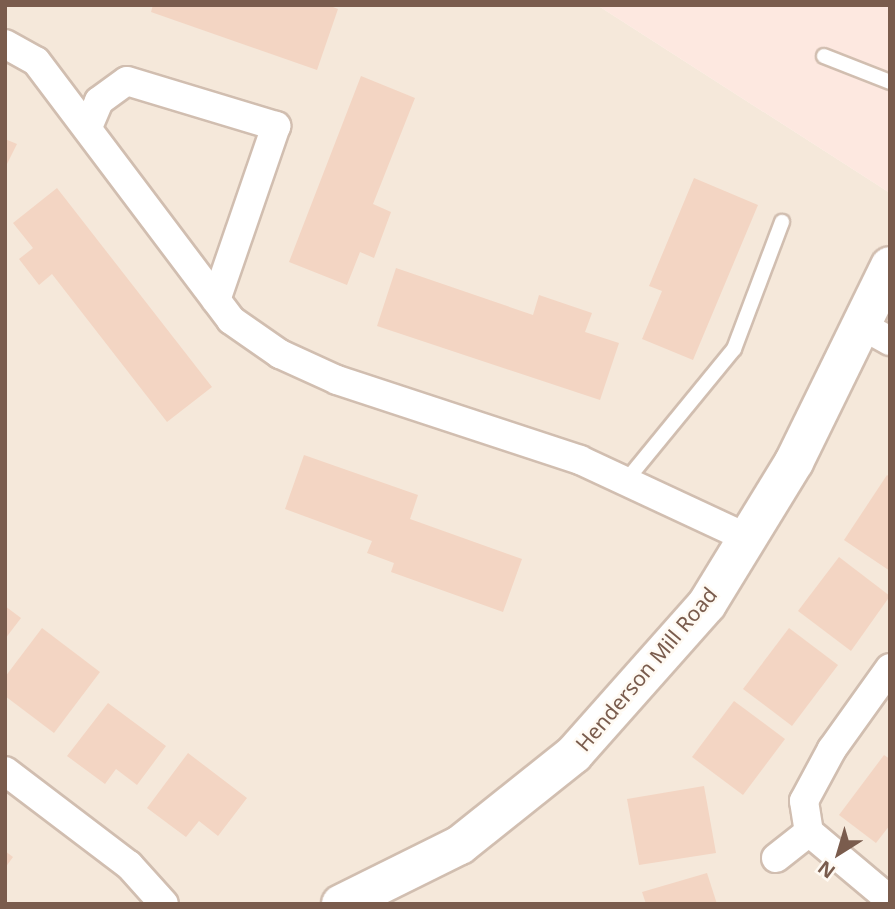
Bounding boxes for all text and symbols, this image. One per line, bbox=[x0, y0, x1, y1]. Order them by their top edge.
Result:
street label: Henderson Mill Road bbox=[570, 582, 722, 756]
north arrow bbox=[804, 818, 874, 888]
text: N bbox=[812, 855, 840, 885]

